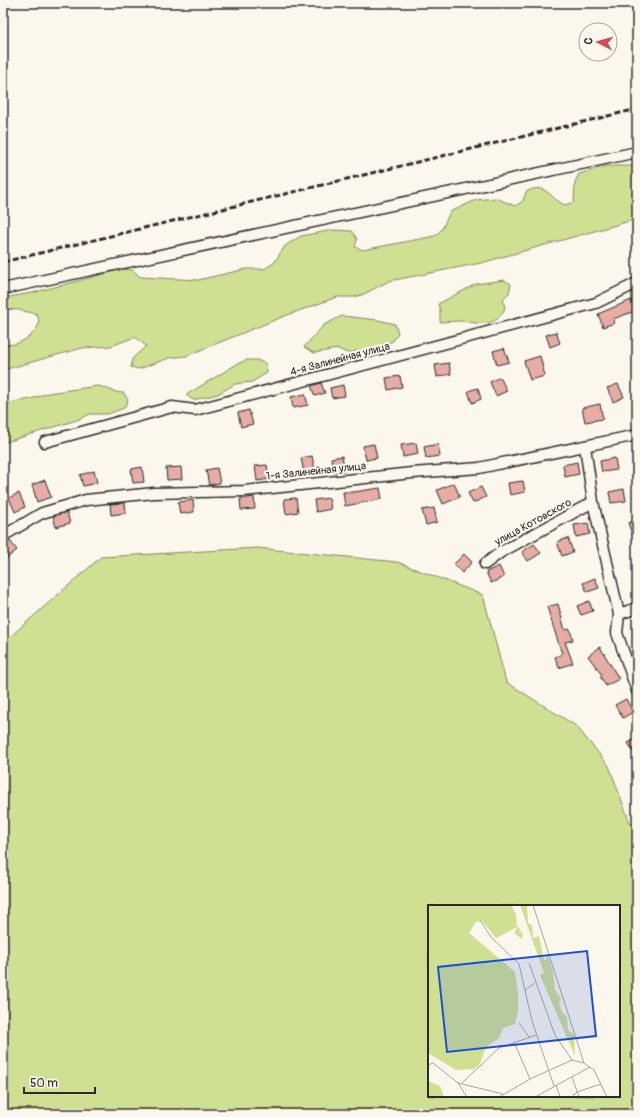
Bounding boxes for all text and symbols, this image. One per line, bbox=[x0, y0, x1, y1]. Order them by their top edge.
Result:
north arrow bbox=[578, 22, 618, 62]
text: С bbox=[582, 37, 595, 45]
street label: 4-я Залинейная улица bbox=[289, 339, 391, 379]
street label: 1-я Залинейная улица bbox=[265, 459, 367, 483]
street label: улица Котовского bbox=[492, 496, 574, 549]
inset map bbox=[428, 905, 620, 1097]
scale bar bbox=[24, 1069, 95, 1095]
text: 50 m bbox=[30, 1076, 58, 1091]

